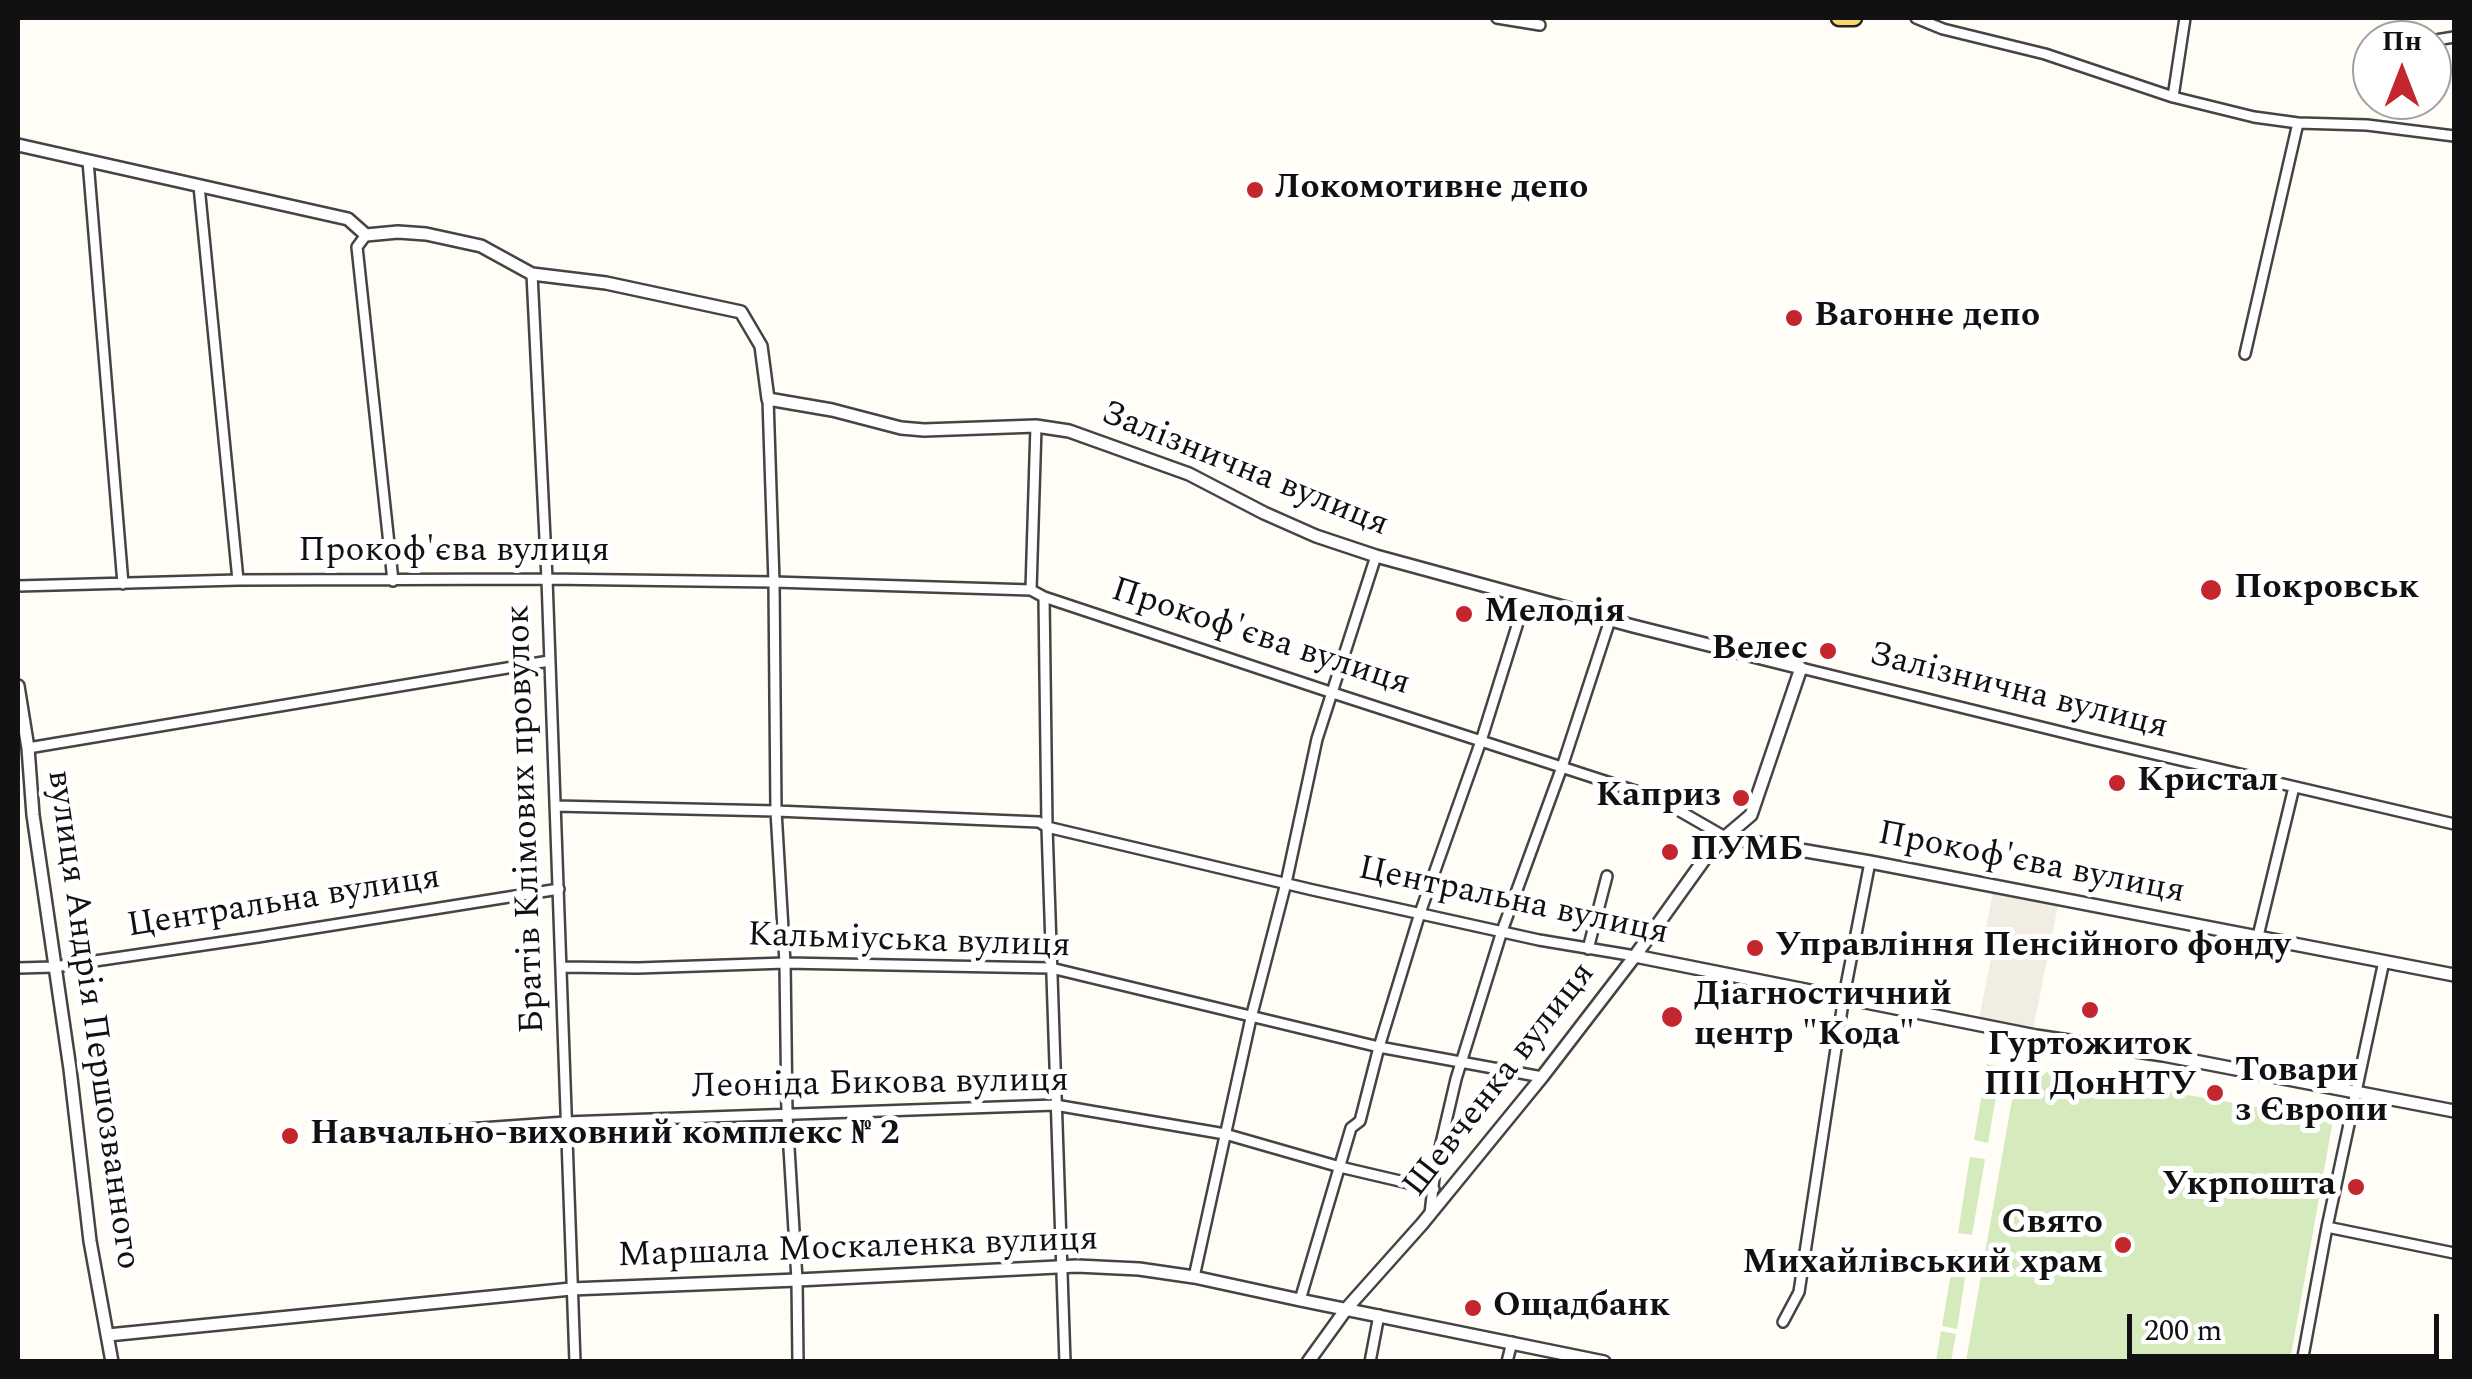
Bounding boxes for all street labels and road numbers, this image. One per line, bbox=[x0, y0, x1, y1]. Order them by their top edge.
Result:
street label: Залізнична вулиця bbox=[1094, 394, 1394, 548]
street label: Прокоф'єва вулиця bbox=[298, 532, 610, 574]
street label: Прокоф'єва вулиця bbox=[1105, 571, 1415, 707]
street label: Братів Клімових провулок bbox=[500, 604, 556, 1034]
street label: Залізнична вулиця bbox=[1864, 636, 2172, 750]
street label: вулиця Андрія Першозванного bbox=[35, 768, 147, 1272]
street label: Прокоф'єва вулиця bbox=[1874, 815, 2188, 915]
street label: Центральна вулиця bbox=[1354, 850, 1672, 956]
street label: Центральна вулиця bbox=[125, 859, 443, 949]
street label: Кальміуська вулиця bbox=[747, 916, 1071, 970]
street label: Шевченка вулиця bbox=[1396, 955, 1606, 1207]
street label: Леоніда Бикова вулиця bbox=[691, 1062, 1069, 1110]
street label: Маршала Москаленка вулиця bbox=[617, 1221, 1099, 1279]

